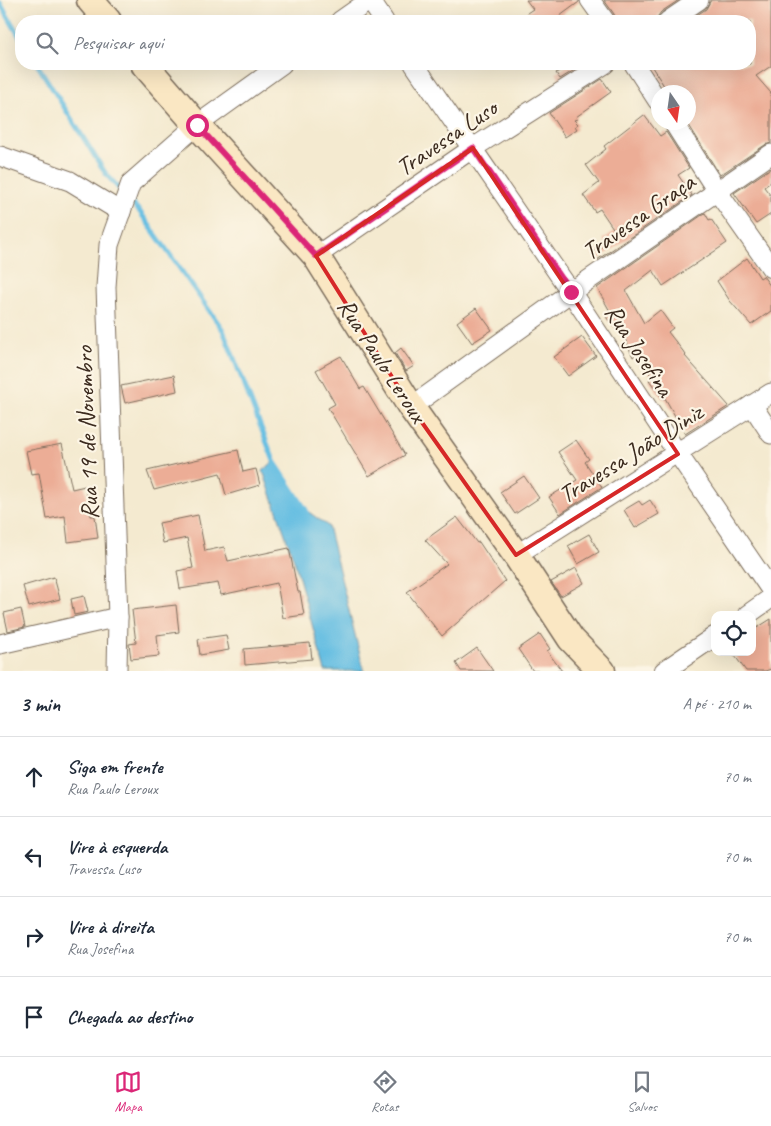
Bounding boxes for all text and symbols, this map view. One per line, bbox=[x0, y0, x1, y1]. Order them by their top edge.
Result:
search box bbox=[15, 15, 756, 70]
icon: search bbox=[33, 29, 61, 57]
text: Pesquisar aqui bbox=[73, 31, 163, 55]
north arrow bbox=[651, 85, 696, 130]
street label: Travessa Luso bbox=[390, 91, 506, 183]
route start bbox=[186, 114, 209, 137]
street label: Travessa Graça bbox=[576, 165, 703, 267]
route end bbox=[560, 281, 583, 304]
street label: Rua Paulo Leroux bbox=[330, 292, 436, 431]
street label: Rua Josefina bbox=[597, 298, 682, 404]
street label: Rua 19 de Novembro bbox=[68, 345, 106, 520]
street label: Travessa João Diniz bbox=[553, 396, 710, 511]
map controls bbox=[711, 611, 756, 656]
button: locate bbox=[711, 611, 756, 656]
text: 3 min bbox=[20, 691, 60, 717]
text: A pé · 210 m bbox=[683, 694, 751, 714]
text: Siga em frente bbox=[67, 755, 163, 779]
icon: ahead bbox=[20, 763, 48, 791]
text: 70 m bbox=[724, 767, 751, 787]
text: Rua Paulo Leroux bbox=[67, 779, 158, 799]
text: Vire à esquerda bbox=[67, 835, 167, 859]
icon: left bbox=[20, 843, 48, 871]
text: 70 m bbox=[724, 847, 751, 867]
text: Travessa Luso bbox=[67, 859, 141, 879]
text: Vire à direita bbox=[67, 915, 154, 939]
icon: right bbox=[20, 923, 48, 951]
text: 70 m bbox=[724, 927, 751, 947]
text: Rua Josefina bbox=[67, 939, 133, 959]
icon: arrive bbox=[20, 1003, 48, 1031]
text: Chegada ao destino bbox=[67, 1005, 193, 1029]
tab: Mapa bbox=[114, 1068, 142, 1115]
tab: Rotas bbox=[371, 1068, 399, 1115]
tab: Salvos bbox=[627, 1068, 657, 1115]

